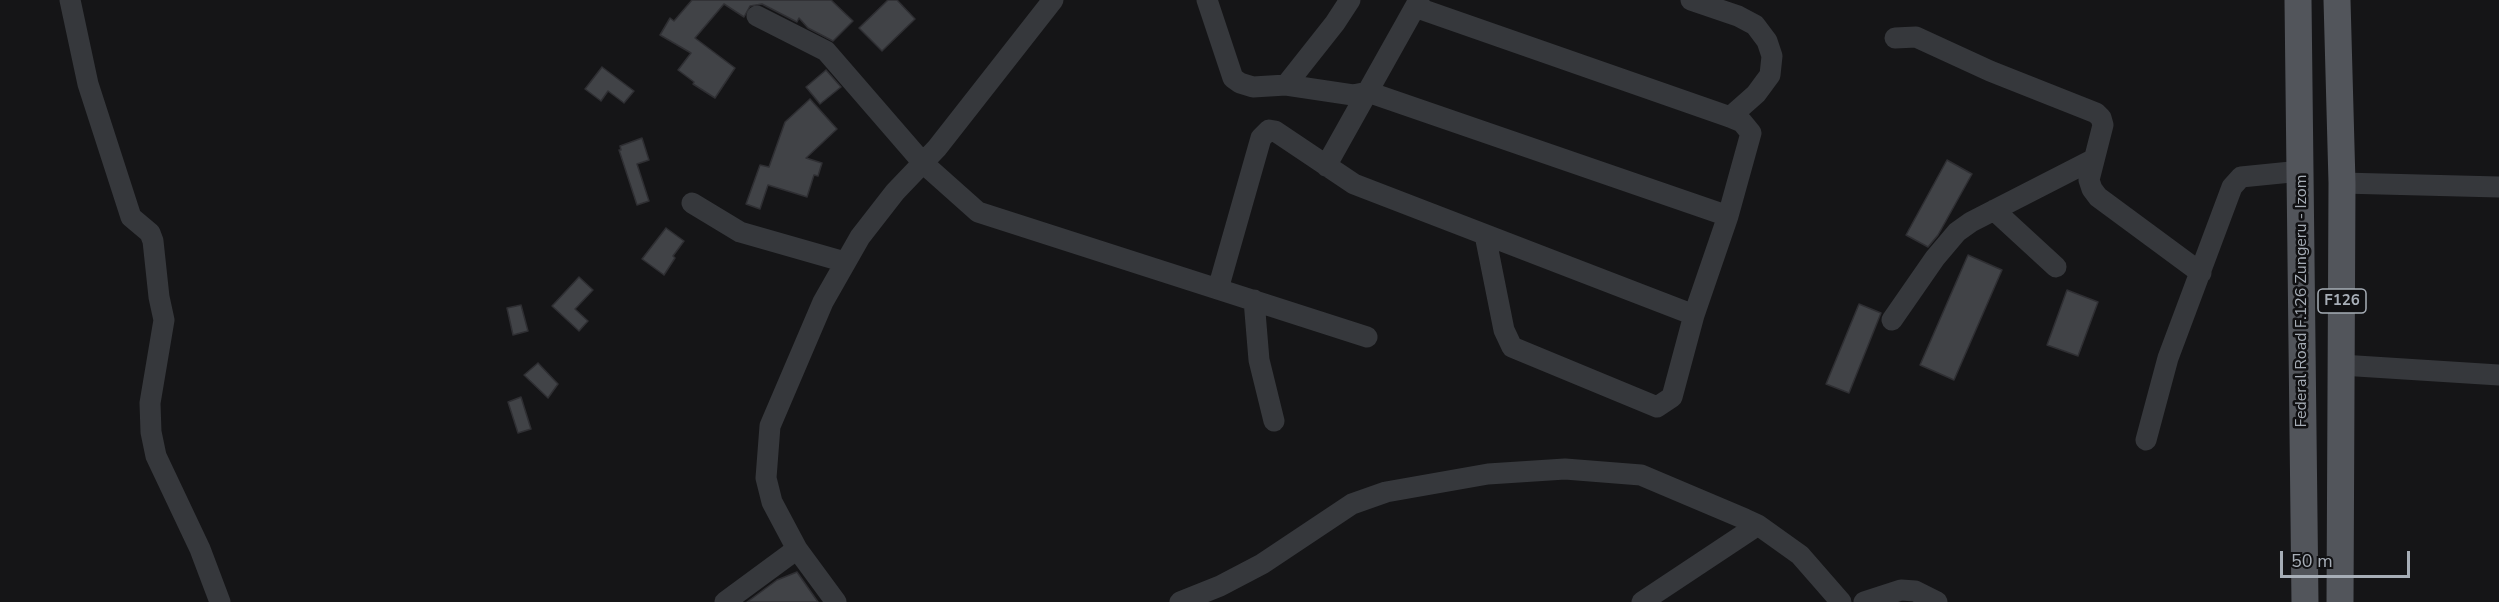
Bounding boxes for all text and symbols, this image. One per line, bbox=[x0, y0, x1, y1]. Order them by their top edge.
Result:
street label: Federal Road F.126 Zungeru - Izom bbox=[2292, 175, 2312, 427]
road number: F126 bbox=[2318, 289, 2366, 313]
scale bar bbox=[2283, 539, 2414, 577]
text: 50 m bbox=[2291, 549, 2333, 573]

